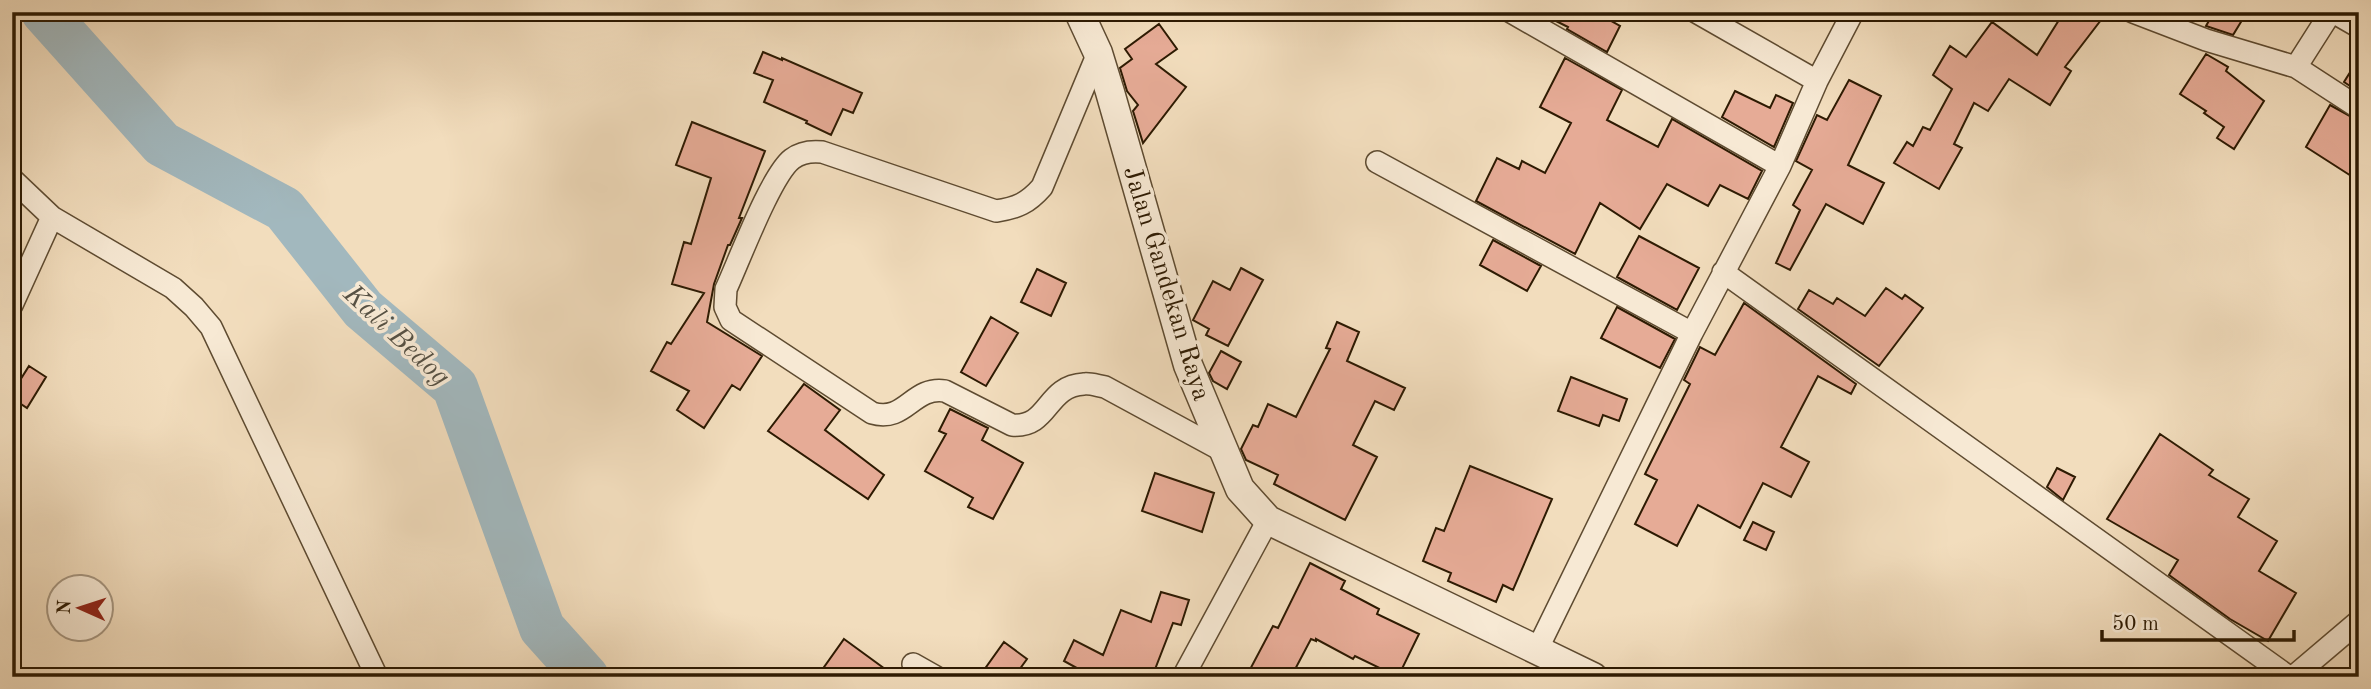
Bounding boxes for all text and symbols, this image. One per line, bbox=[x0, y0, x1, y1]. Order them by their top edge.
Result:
street label: Jalan Gandekan Raya bbox=[1118, 163, 1214, 404]
water label: Kali Bedog bbox=[337, 280, 454, 392]
north arrow bbox=[46, 574, 116, 644]
scale bar bbox=[2102, 598, 2294, 642]
text: N bbox=[56, 599, 75, 615]
text: 50 m bbox=[2112, 614, 2159, 635]

